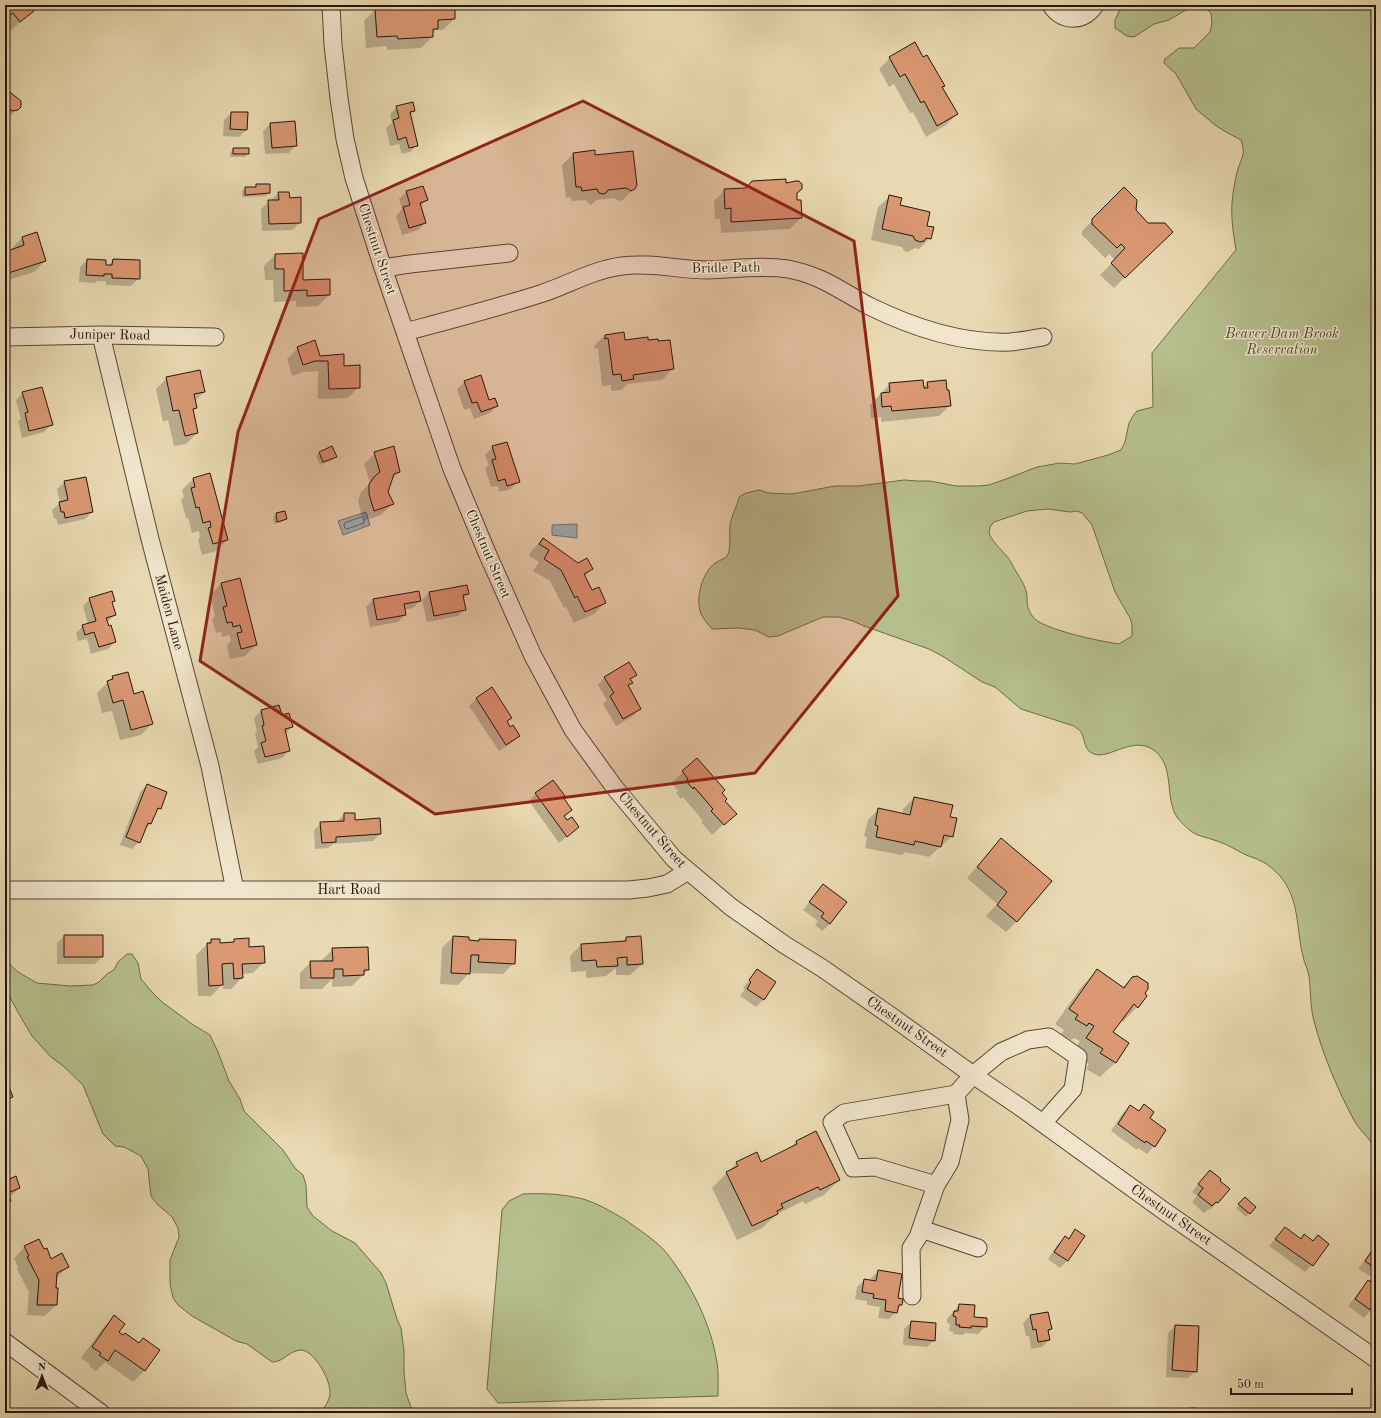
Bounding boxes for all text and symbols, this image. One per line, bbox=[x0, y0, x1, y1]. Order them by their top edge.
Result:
street label: Chestnut Street bbox=[356, 201, 398, 297]
street label: Bridle Path bbox=[691, 260, 761, 276]
street label: Juniper Road bbox=[69, 327, 151, 343]
park label: Beaver Dam Brook Reservation bbox=[1224, 327, 1339, 357]
street label: Chestnut Street bbox=[463, 507, 513, 601]
street label: Maiden Lane bbox=[152, 573, 186, 651]
street label: Chestnut Street bbox=[615, 789, 689, 871]
street label: Hart Road bbox=[317, 883, 381, 897]
street label: Chestnut Street bbox=[864, 994, 950, 1060]
street label: Chestnut Street bbox=[1128, 1182, 1214, 1248]
north arrow bbox=[22, 1356, 62, 1396]
text: N bbox=[38, 1362, 47, 1373]
scale bar bbox=[1231, 1370, 1352, 1396]
text: 50 m bbox=[1237, 1378, 1264, 1391]

